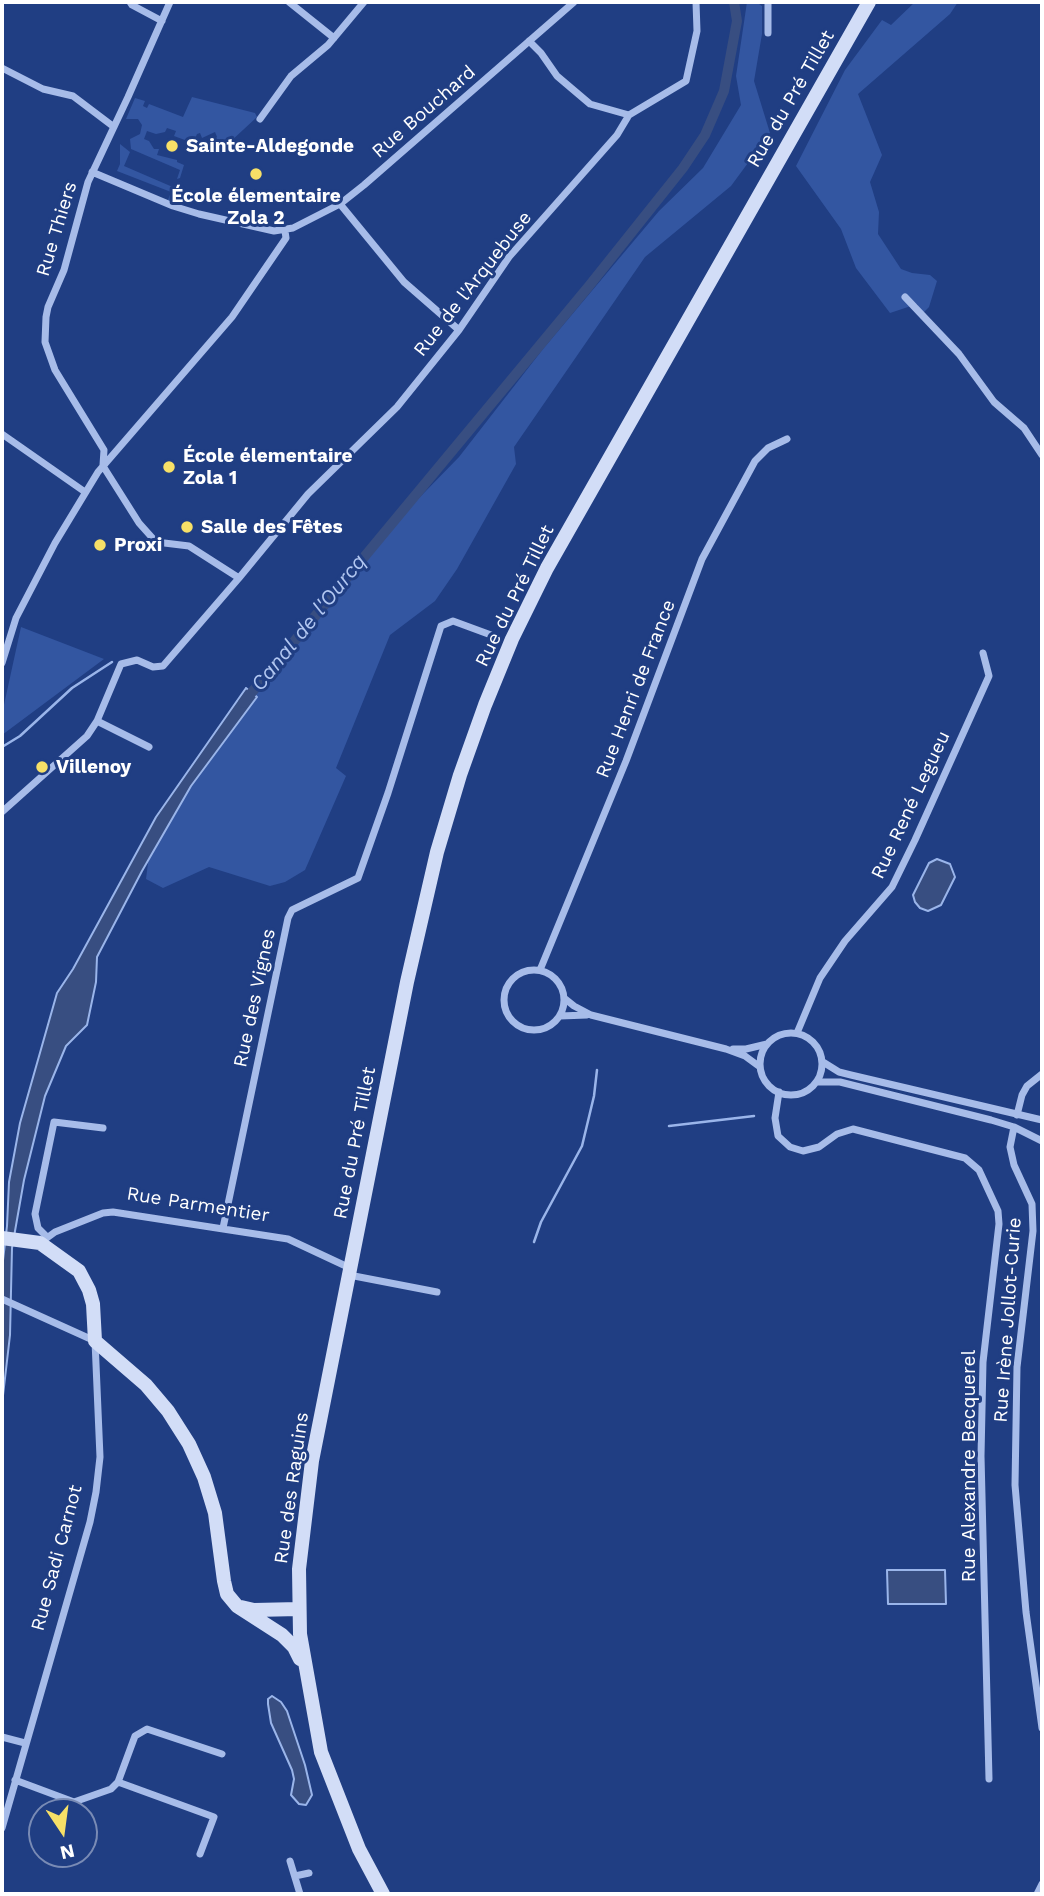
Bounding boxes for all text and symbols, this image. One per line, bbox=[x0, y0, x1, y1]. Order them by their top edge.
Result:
street label: Rue du Pré Tillet bbox=[742, 26, 840, 172]
street label: Rue Bouchard bbox=[368, 61, 480, 163]
place label: Sainte-Aldegonde bbox=[186, 135, 354, 157]
marker: Sainte-Aldegonde bbox=[164, 138, 180, 154]
marker: École élementaire Zola 2 bbox=[248, 166, 264, 182]
street label: Rue Thiers bbox=[32, 179, 82, 279]
place label: École élementaire Zola 2 bbox=[171, 185, 341, 229]
street label: Rue de l'Arquebuse bbox=[409, 207, 537, 361]
place label: École élementaire Zola 1 bbox=[183, 445, 353, 489]
marker: École élementaire Zola 1 bbox=[161, 459, 177, 475]
place label: Salle des Fêtes bbox=[201, 516, 343, 538]
marker: Salle des Fêtes bbox=[179, 519, 195, 535]
street label: Rue du Pré Tillet bbox=[471, 521, 559, 671]
place label: Proxi bbox=[114, 534, 162, 556]
marker: Proxi bbox=[92, 537, 108, 553]
water label: Canal de l'Ourcq bbox=[246, 550, 372, 696]
street label: Rue Henri de France bbox=[591, 597, 681, 781]
street label: Rue René Legueu bbox=[867, 727, 955, 883]
place label: Villenoy bbox=[56, 756, 131, 778]
marker: Villenoy bbox=[34, 759, 50, 775]
street label: Rue des Vignes bbox=[229, 927, 281, 1069]
street label: Rue du Pré Tillet bbox=[329, 1065, 381, 1221]
street label: Rue Parmentier bbox=[125, 1182, 271, 1228]
street label: Rue Irène Jollot-Curie bbox=[989, 1217, 1027, 1423]
street label: Rue Alexandre Becquerel bbox=[958, 1350, 980, 1582]
street label: Rue des Raguins bbox=[270, 1411, 314, 1565]
street label: Rue Sadi Carnot bbox=[27, 1482, 87, 1634]
north arrow bbox=[28, 1798, 98, 1868]
text: N bbox=[58, 1839, 77, 1865]

